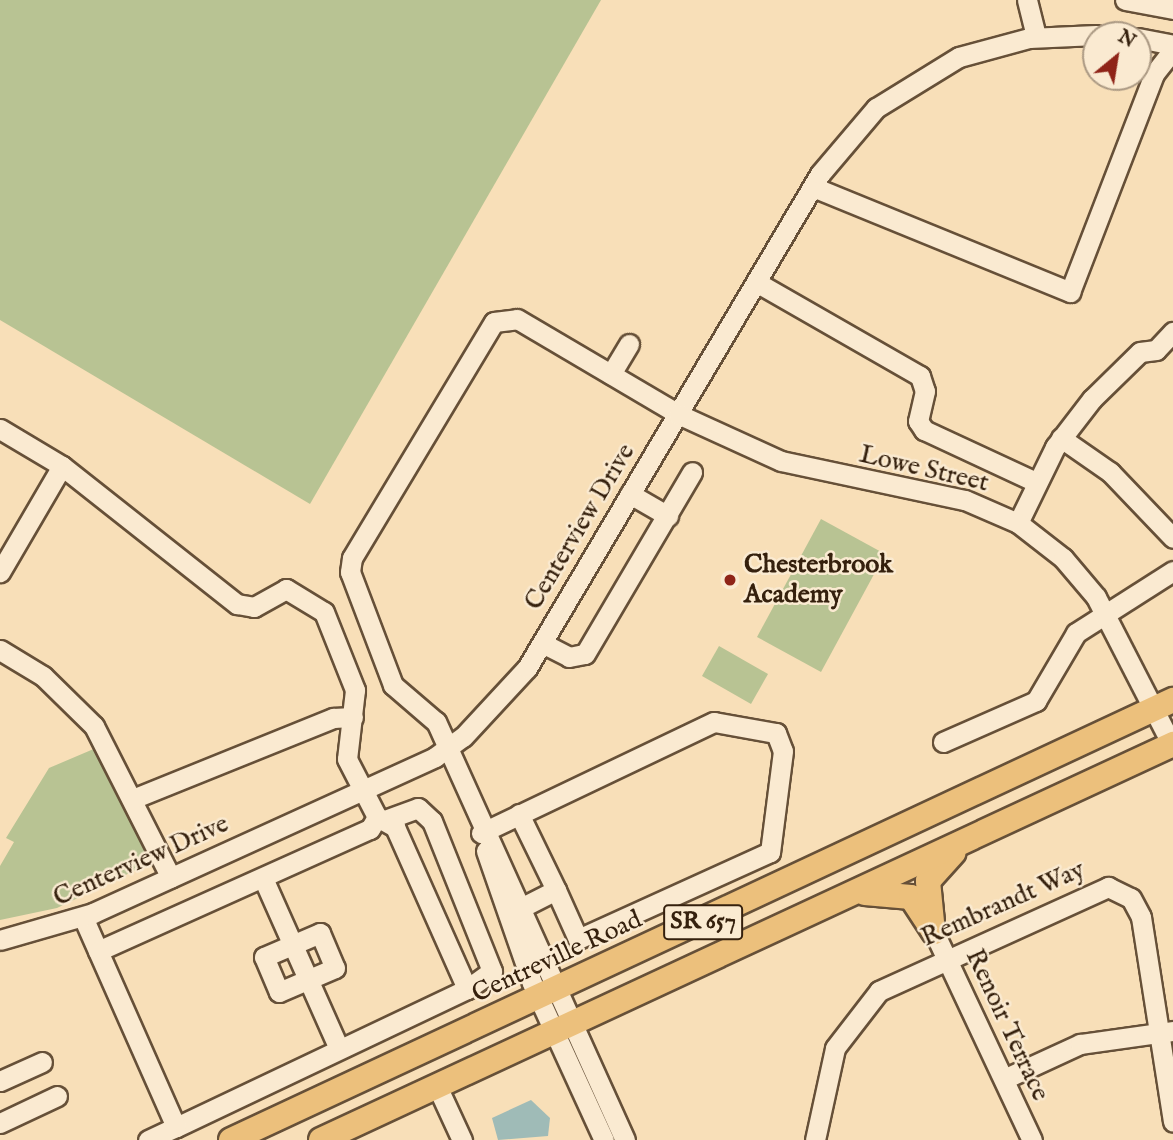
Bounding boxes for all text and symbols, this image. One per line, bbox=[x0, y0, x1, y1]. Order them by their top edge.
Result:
north arrow bbox=[1082, 21, 1152, 91]
text: N bbox=[1113, 25, 1140, 54]
street label: Centerview Drive bbox=[518, 438, 642, 616]
street label: Lowe Street bbox=[856, 439, 992, 499]
place label: Chesterbrook Academy bbox=[744, 549, 893, 610]
marker: Chesterbrook Academy bbox=[722, 572, 738, 588]
street label: Centerview Drive bbox=[49, 808, 233, 914]
street label: Rembrandt Way bbox=[917, 854, 1089, 954]
road number: SR 657 bbox=[663, 902, 743, 942]
street label: Centreville Road bbox=[467, 904, 647, 1010]
street label: Renoir Terrace bbox=[958, 944, 1056, 1106]

